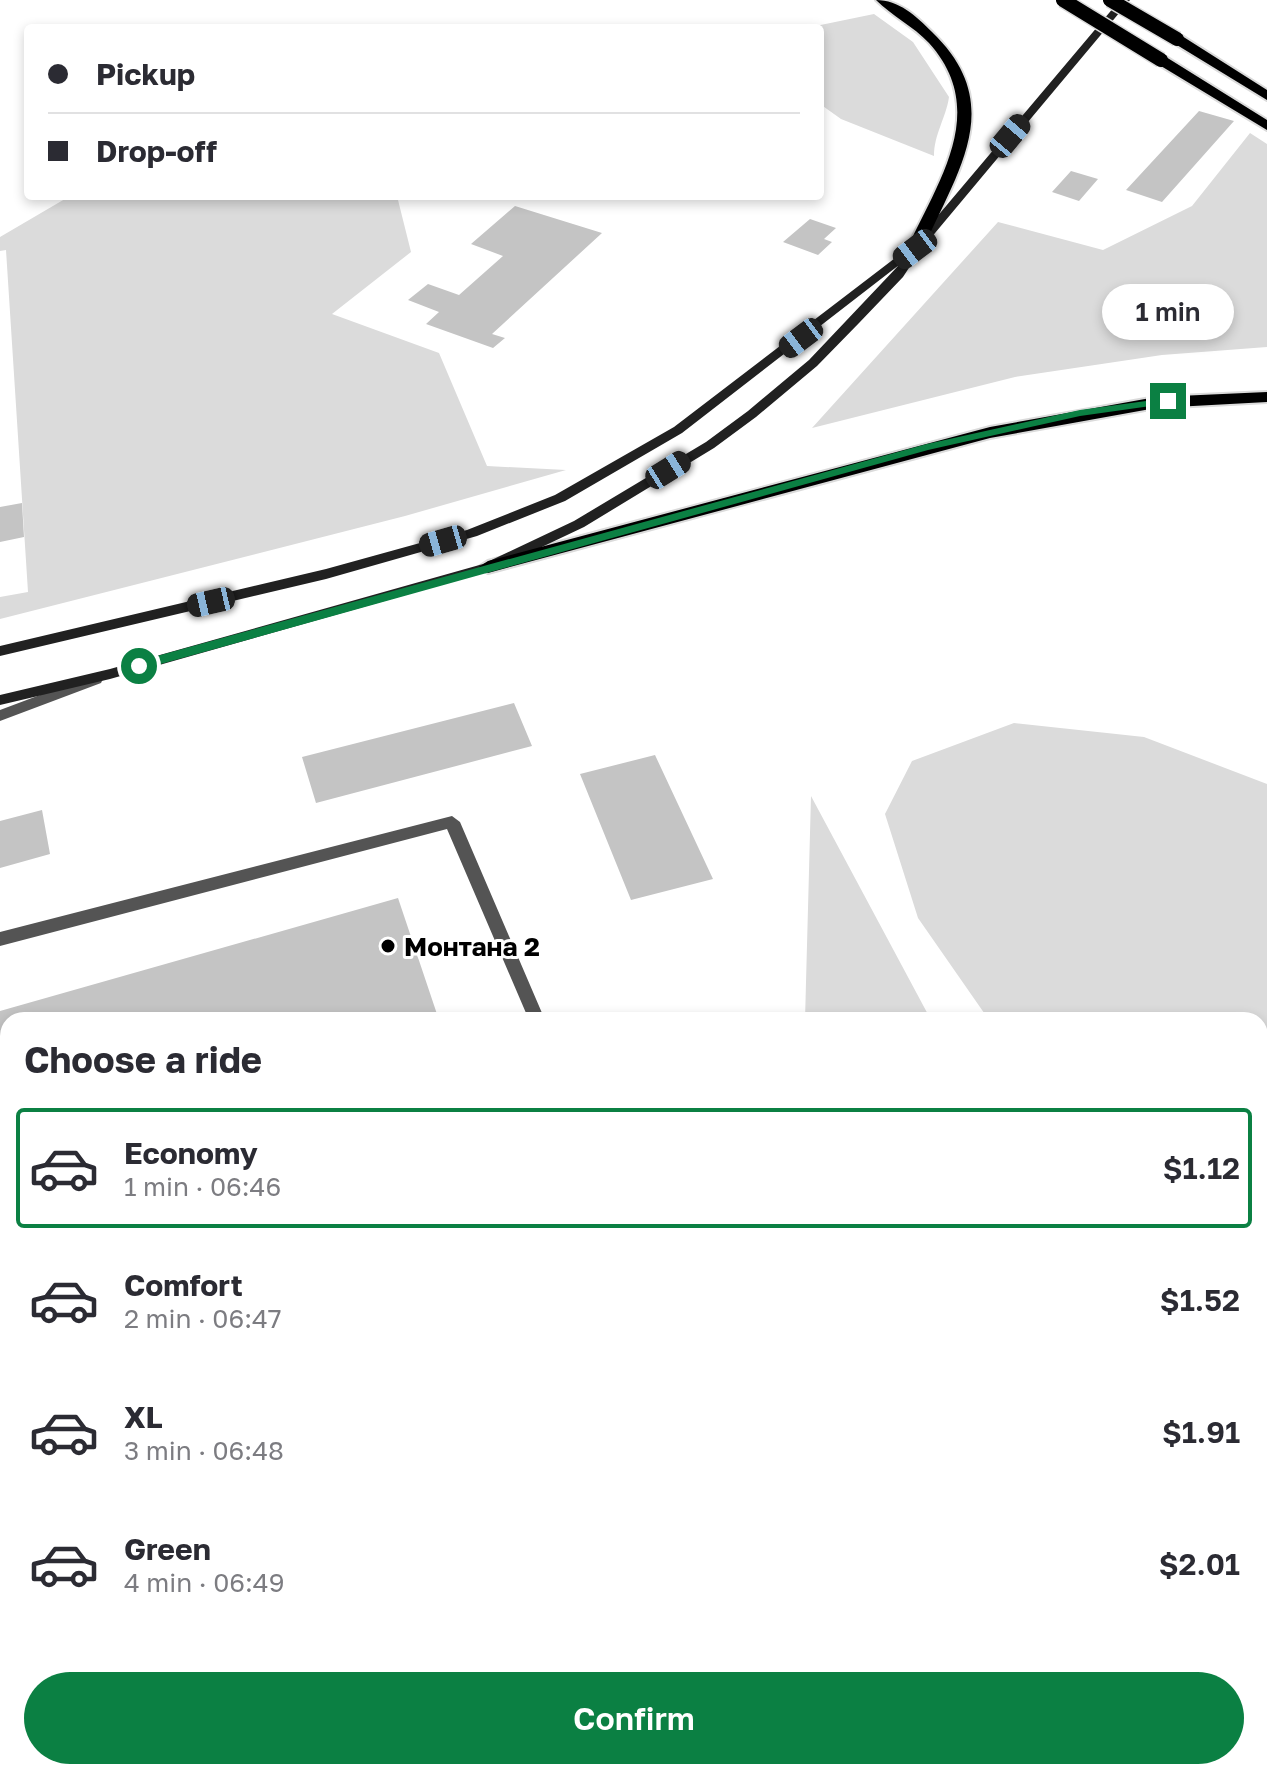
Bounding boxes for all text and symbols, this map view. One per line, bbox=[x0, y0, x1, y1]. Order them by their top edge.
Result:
text: Pickup bbox=[96, 56, 195, 92]
car bbox=[985, 110, 1035, 162]
text: Drop-off bbox=[96, 133, 217, 169]
car bbox=[889, 225, 941, 273]
callout: 1 min bbox=[1102, 285, 1234, 341]
text: 1 min bbox=[1135, 296, 1201, 327]
car bbox=[775, 314, 827, 362]
route end bbox=[1150, 383, 1186, 419]
car bbox=[641, 447, 695, 493]
car bbox=[417, 523, 469, 559]
car bbox=[185, 585, 237, 619]
route start bbox=[121, 648, 157, 684]
place label: Монтана 2 bbox=[404, 931, 540, 962]
marker: Монтана 2 bbox=[379, 937, 397, 955]
text: Choose a ride bbox=[24, 1038, 262, 1081]
icon: car bbox=[28, 1132, 100, 1204]
text: Economy bbox=[124, 1135, 258, 1171]
text: $1.12 bbox=[1163, 1150, 1240, 1186]
text: 1 min · 06:46 bbox=[124, 1171, 281, 1202]
icon: car bbox=[28, 1264, 100, 1336]
text: Comfort bbox=[124, 1267, 243, 1303]
text: $1.52 bbox=[1160, 1282, 1240, 1318]
text: 2 min · 06:47 bbox=[124, 1303, 282, 1334]
icon: car bbox=[28, 1396, 100, 1468]
text: XL bbox=[124, 1399, 163, 1435]
text: $1.91 bbox=[1162, 1414, 1240, 1450]
text: 3 min · 06:48 bbox=[124, 1435, 284, 1466]
icon: car bbox=[28, 1528, 100, 1600]
text: Green bbox=[124, 1531, 211, 1567]
text: $2.01 bbox=[1159, 1546, 1240, 1582]
text: 4 min · 06:49 bbox=[124, 1567, 284, 1598]
button: Confirm bbox=[24, 1672, 1244, 1764]

